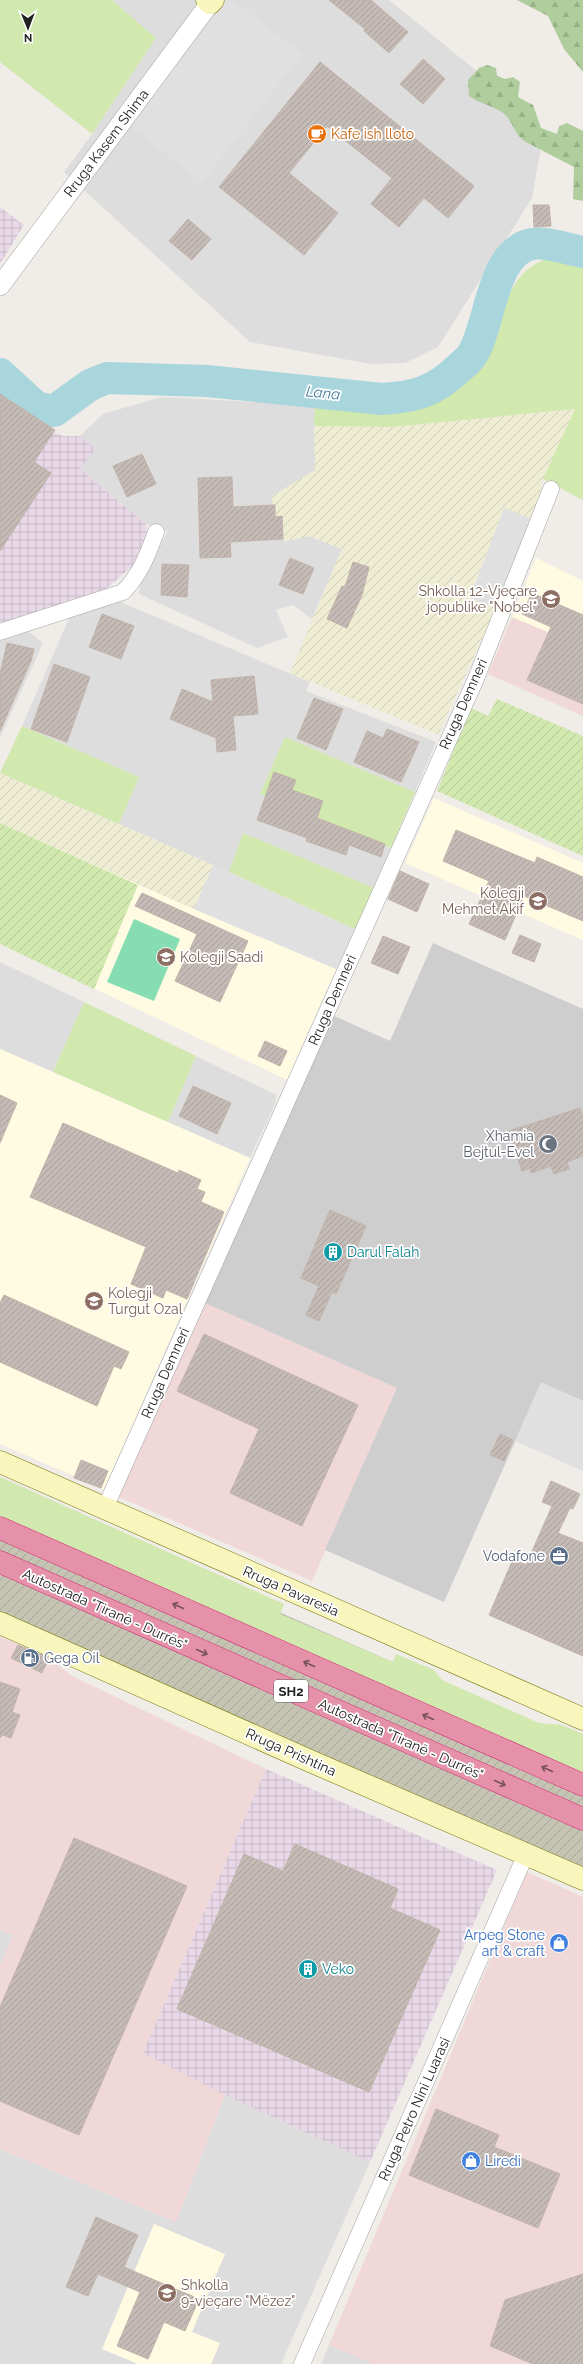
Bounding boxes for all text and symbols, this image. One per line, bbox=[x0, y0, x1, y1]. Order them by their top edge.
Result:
north arrow bbox=[8, 8, 48, 48]
text: N bbox=[24, 31, 32, 44]
street label: Rruga Kasem Shima bbox=[60, 86, 152, 200]
cafe icon: Kafe ish lloto bbox=[306, 123, 328, 145]
place label: Kafe ish lloto bbox=[331, 126, 414, 142]
water label: Lana bbox=[305, 382, 341, 404]
place label: Shkolla 12-Vjeçare jopublike "Nobel" bbox=[418, 583, 537, 615]
school or university icon: Shkolla 12-Vjeçare jopublike "Nobel" bbox=[540, 588, 562, 610]
street label: Rruga Demneri bbox=[436, 656, 490, 752]
place label: Kolegji Mehmet Akif bbox=[442, 885, 525, 917]
school or university icon: Kolegji Mehmet Akif bbox=[527, 890, 549, 912]
school or university icon: Kolegji Saadi bbox=[155, 946, 177, 968]
place label: Kolegji Saadi bbox=[180, 949, 263, 965]
street label: Rruga Demneri bbox=[305, 952, 359, 1048]
place label: Xhamia Bejtul-Evel bbox=[463, 1128, 534, 1160]
mosque icon: Xhamia Bejtul-Evel bbox=[537, 1133, 559, 1155]
building icon: Darul Falah bbox=[322, 1241, 344, 1263]
place label: Darul Falah bbox=[347, 1244, 419, 1260]
place label: Kolegji Turgut Ozal bbox=[108, 1285, 183, 1317]
school or university icon: Kolegji Turgut Ozal bbox=[83, 1290, 105, 1312]
street label: Rruga Demneri bbox=[138, 1325, 192, 1421]
office icon: Vodafone bbox=[548, 1545, 570, 1567]
place label: Vodafone bbox=[483, 1548, 545, 1564]
street label: Rruga Pavaresia bbox=[240, 1563, 342, 1619]
street label: Autostrada "Tiranë - Durrës" bbox=[20, 1565, 190, 1653]
one-way arrow bbox=[172, 1602, 184, 1609]
fuel station icon: Gega Oil bbox=[19, 1647, 41, 1669]
one-way arrow bbox=[195, 1649, 207, 1656]
place label: Gega Oil bbox=[44, 1650, 100, 1666]
one-way arrow bbox=[304, 1660, 316, 1667]
road number: SH2 bbox=[274, 1680, 308, 1702]
street label: Autostrada "Tiranë - Durrës" bbox=[316, 1695, 486, 1783]
one-way arrow bbox=[423, 1712, 435, 1720]
street label: Rruga Prishtina bbox=[243, 1725, 339, 1779]
one-way arrow bbox=[542, 1765, 554, 1772]
one-way arrow bbox=[494, 1780, 506, 1787]
place label: Arpeg Stone art & craft bbox=[464, 1927, 545, 1959]
shop icon: Arpeg Stone art & craft bbox=[548, 1932, 570, 1954]
building icon: Veko bbox=[297, 1958, 319, 1980]
place label: Veko bbox=[322, 1961, 354, 1977]
street label: Rruga Petro Nini Luarasi bbox=[375, 2035, 453, 2183]
shop icon: Liredi bbox=[460, 2150, 482, 2172]
place label: Liredi bbox=[485, 2153, 521, 2169]
place label: Shkolla 9-vjeçare "Mëzez" bbox=[181, 2277, 295, 2309]
school or university icon: Shkolla 9-vjeçare "Mëzez" bbox=[156, 2282, 178, 2304]

